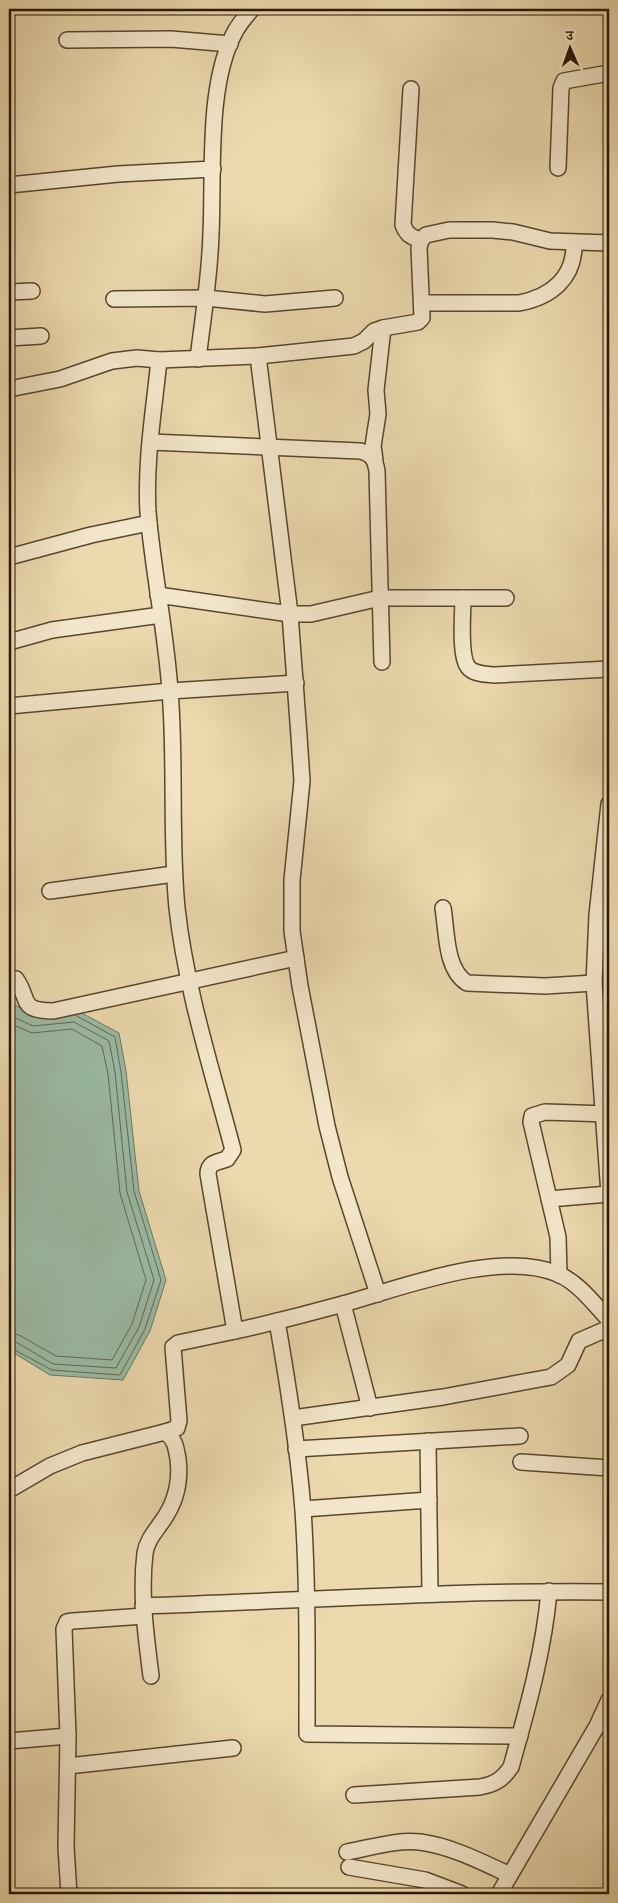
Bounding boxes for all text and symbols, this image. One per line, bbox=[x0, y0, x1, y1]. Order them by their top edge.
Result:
north arrow bbox=[546, 22, 596, 72]
text: उ bbox=[565, 27, 574, 44]

